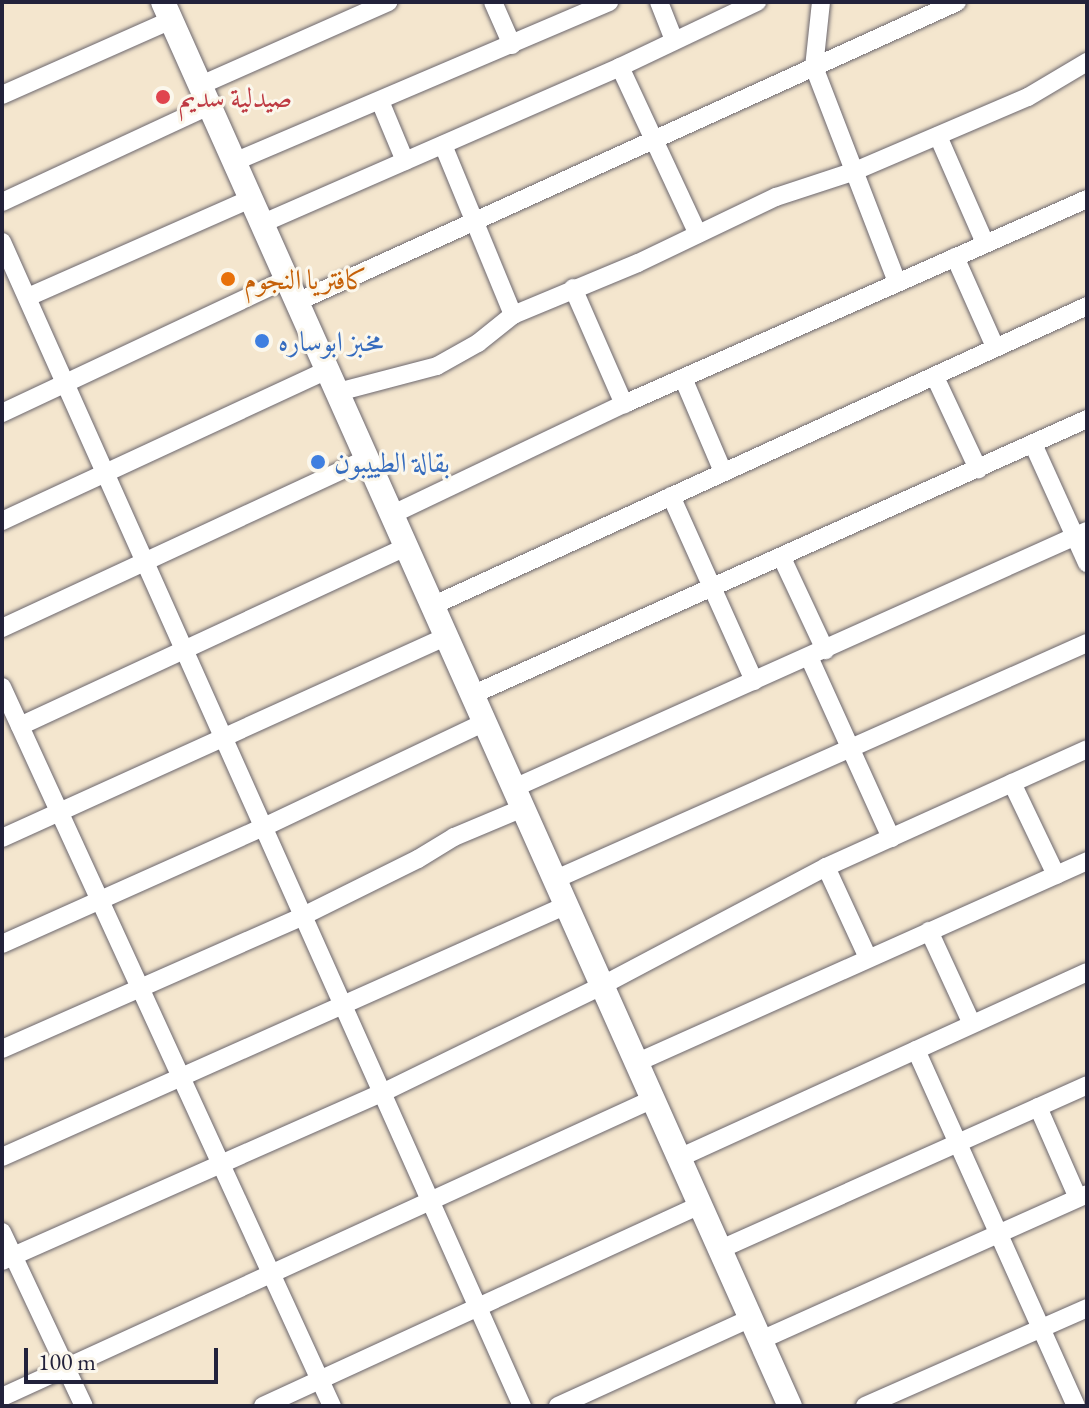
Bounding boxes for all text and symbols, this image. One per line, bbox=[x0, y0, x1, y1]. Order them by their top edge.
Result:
place label: صيدلية سديم bbox=[179, 80, 292, 114]
marker: صيدلية سديم bbox=[154, 88, 172, 106]
place label: كافتريا النجوم bbox=[244, 262, 367, 296]
marker: كافتريا النجوم bbox=[219, 270, 237, 288]
place label: مخبز ابوساره bbox=[278, 324, 383, 358]
marker: مخبز ابوساره bbox=[253, 332, 271, 350]
place label: بقالة الطييبون bbox=[334, 445, 450, 479]
marker: بقالة الطييبون bbox=[309, 453, 327, 471]
scale bar bbox=[28, 1332, 222, 1382]
text: 100 m bbox=[38, 1346, 96, 1377]

